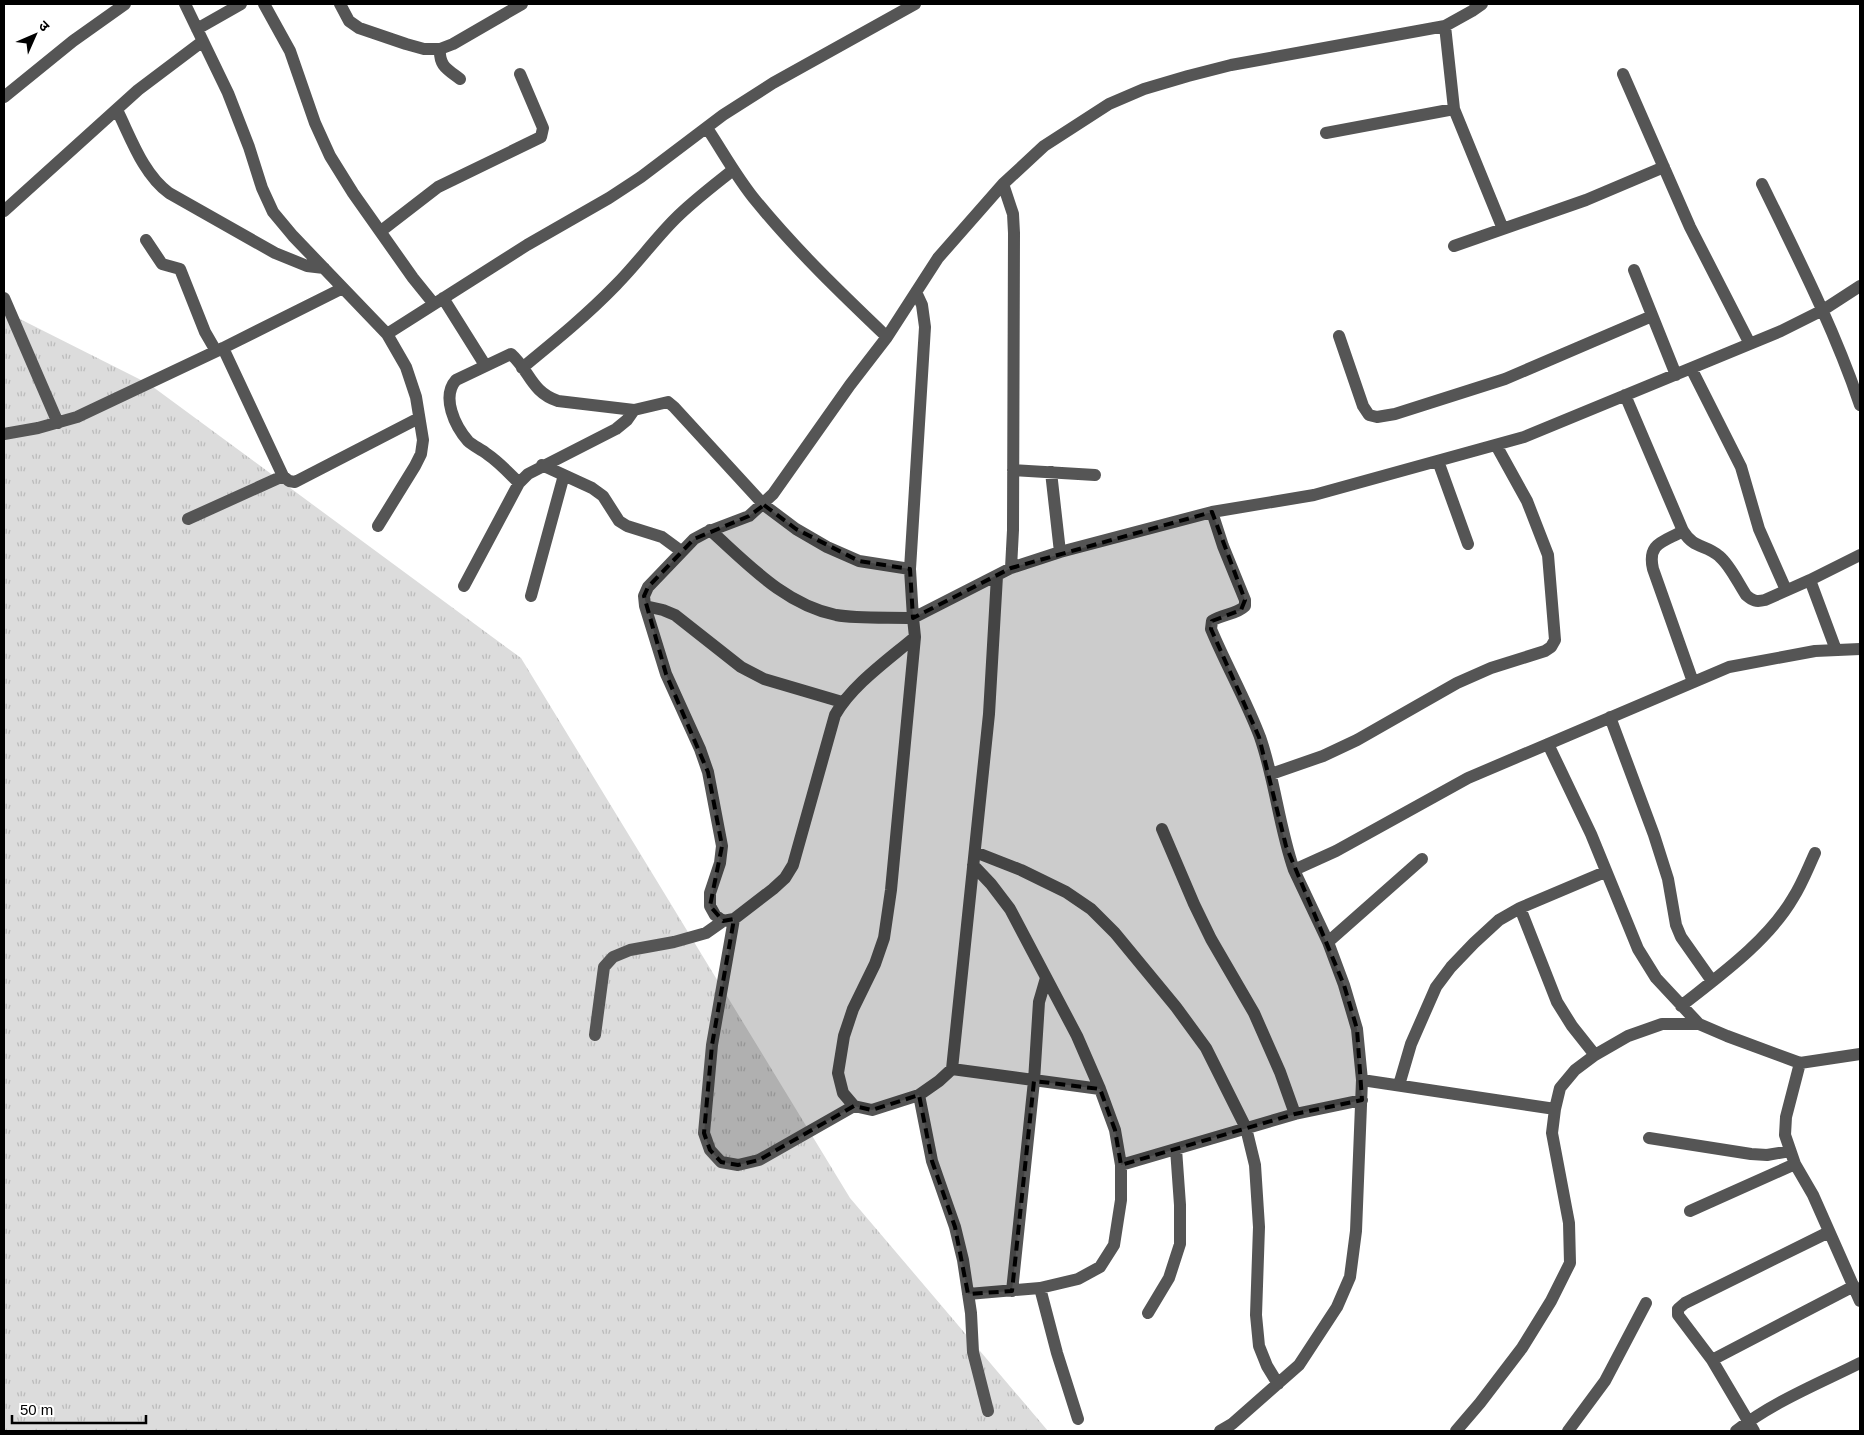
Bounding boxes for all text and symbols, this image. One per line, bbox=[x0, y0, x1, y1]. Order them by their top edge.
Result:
north arrow bbox=[10, 10, 60, 60]
text: उ bbox=[36, 17, 53, 35]
scale bar bbox=[12, 1392, 146, 1424]
text: 50 m bbox=[20, 1401, 53, 1418]

